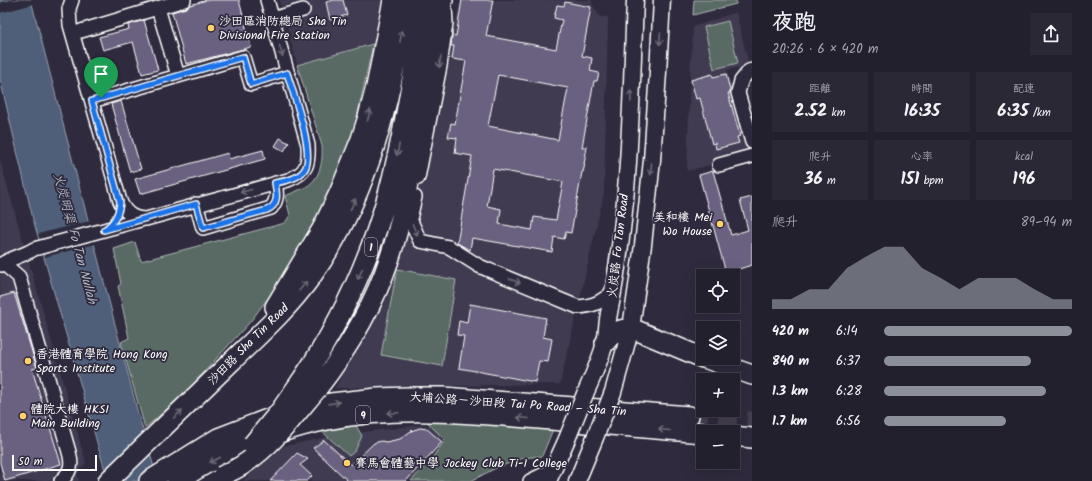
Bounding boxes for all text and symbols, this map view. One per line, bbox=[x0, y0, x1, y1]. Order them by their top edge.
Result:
text: 夜跑 bbox=[772, 6, 816, 41]
place label: 沙田區消防總局 Sha Tin Divisional Fire Station bbox=[219, 12, 347, 45]
button: share bbox=[1030, 13, 1072, 55]
marker: 沙田區消防總局 Sha Tin Divisional Fire Station bbox=[206, 23, 216, 33]
one-way arrow bbox=[397, 30, 405, 43]
one-way arrow bbox=[656, 32, 664, 45]
text: 20:26 · 6 × 420 m bbox=[772, 39, 878, 60]
one-way arrow bbox=[278, 44, 285, 57]
one-way arrow bbox=[436, 55, 444, 68]
pin bbox=[84, 57, 118, 98]
icon: arrive bbox=[90, 63, 112, 85]
text: 距離 bbox=[809, 80, 831, 98]
text: 時間 bbox=[911, 80, 933, 98]
text: 配速 bbox=[1013, 80, 1035, 98]
one-way arrow bbox=[628, 90, 635, 103]
text: 2.52 bbox=[795, 98, 827, 125]
text: 16:35 bbox=[904, 98, 940, 125]
text: 6:35 bbox=[997, 98, 1029, 125]
text: km bbox=[827, 104, 845, 122]
text: /km bbox=[1029, 104, 1051, 122]
one-way arrow bbox=[366, 109, 373, 122]
one-way arrow bbox=[393, 143, 401, 156]
text: 爬升 bbox=[809, 148, 831, 166]
text: 心率 bbox=[911, 148, 933, 166]
text: kcal bbox=[1015, 148, 1033, 166]
one-way arrow bbox=[647, 162, 654, 175]
text: 36 bbox=[804, 166, 823, 193]
text: 151 bbox=[900, 166, 919, 193]
text: 196 bbox=[1013, 166, 1035, 193]
water label: 火炭明渠 Fo Tan Nullah bbox=[47, 171, 102, 307]
text: m bbox=[823, 172, 836, 190]
text: bpm bbox=[919, 172, 944, 190]
one-way arrow bbox=[240, 188, 253, 195]
street label: 火炭路 Fo Tan Road bbox=[603, 192, 634, 299]
one-way arrow bbox=[350, 198, 357, 210]
place label: 美和樓 Mei Wo House bbox=[653, 208, 713, 241]
text: 爬升 bbox=[772, 212, 798, 233]
text: 89–94 m bbox=[1021, 212, 1072, 233]
marker: 美和樓 Mei Wo House bbox=[715, 219, 725, 229]
one-way arrow bbox=[412, 224, 420, 236]
road number: 1 bbox=[365, 238, 377, 256]
one-way arrow bbox=[356, 267, 363, 279]
map controls bbox=[696, 269, 740, 469]
button: locate bbox=[696, 269, 740, 313]
one-way arrow bbox=[508, 278, 520, 285]
one-way arrow bbox=[299, 281, 308, 292]
street label: 沙田路 Sha Tin Road bbox=[203, 299, 294, 389]
button: layers bbox=[696, 321, 740, 365]
text: 420 m bbox=[772, 321, 809, 342]
text: 6:14 bbox=[836, 321, 858, 342]
place label: 香港體育學院 Hong Kong Sports Institute bbox=[36, 345, 168, 378]
text: 840 m bbox=[772, 351, 809, 372]
text: 6:37 bbox=[836, 351, 860, 372]
marker: 香港體育學院 Hong Kong Sports Institute bbox=[23, 356, 33, 366]
button: + bbox=[696, 373, 740, 417]
text: 1.3 km bbox=[772, 381, 808, 402]
text: 6:28 bbox=[836, 381, 862, 402]
street label: 大埔公路－沙田段 Tai Po Road – Sha Tin bbox=[409, 387, 627, 422]
one-way arrow bbox=[327, 399, 340, 407]
place label: 體院大樓 HKSI Main Building bbox=[31, 400, 109, 433]
road number: 9 bbox=[356, 406, 370, 424]
one-way arrow bbox=[173, 409, 183, 419]
one-way arrow bbox=[387, 409, 400, 416]
marker: 體院大樓 HKSI Main Building bbox=[18, 411, 28, 421]
text: 1.7 km bbox=[772, 411, 807, 432]
text: 6:56 bbox=[836, 411, 861, 432]
one-way arrow bbox=[517, 414, 530, 421]
button: − bbox=[696, 425, 740, 469]
one-way arrow bbox=[658, 427, 671, 434]
scale bar bbox=[12, 453, 97, 472]
text: 50 m bbox=[18, 453, 43, 471]
place label: 賽馬會體藝中學 Jockey Club Ti-I College bbox=[355, 454, 568, 473]
one-way arrow bbox=[209, 456, 221, 464]
marker: 賽馬會體藝中學 Jockey Club Ti-I College bbox=[342, 458, 352, 468]

